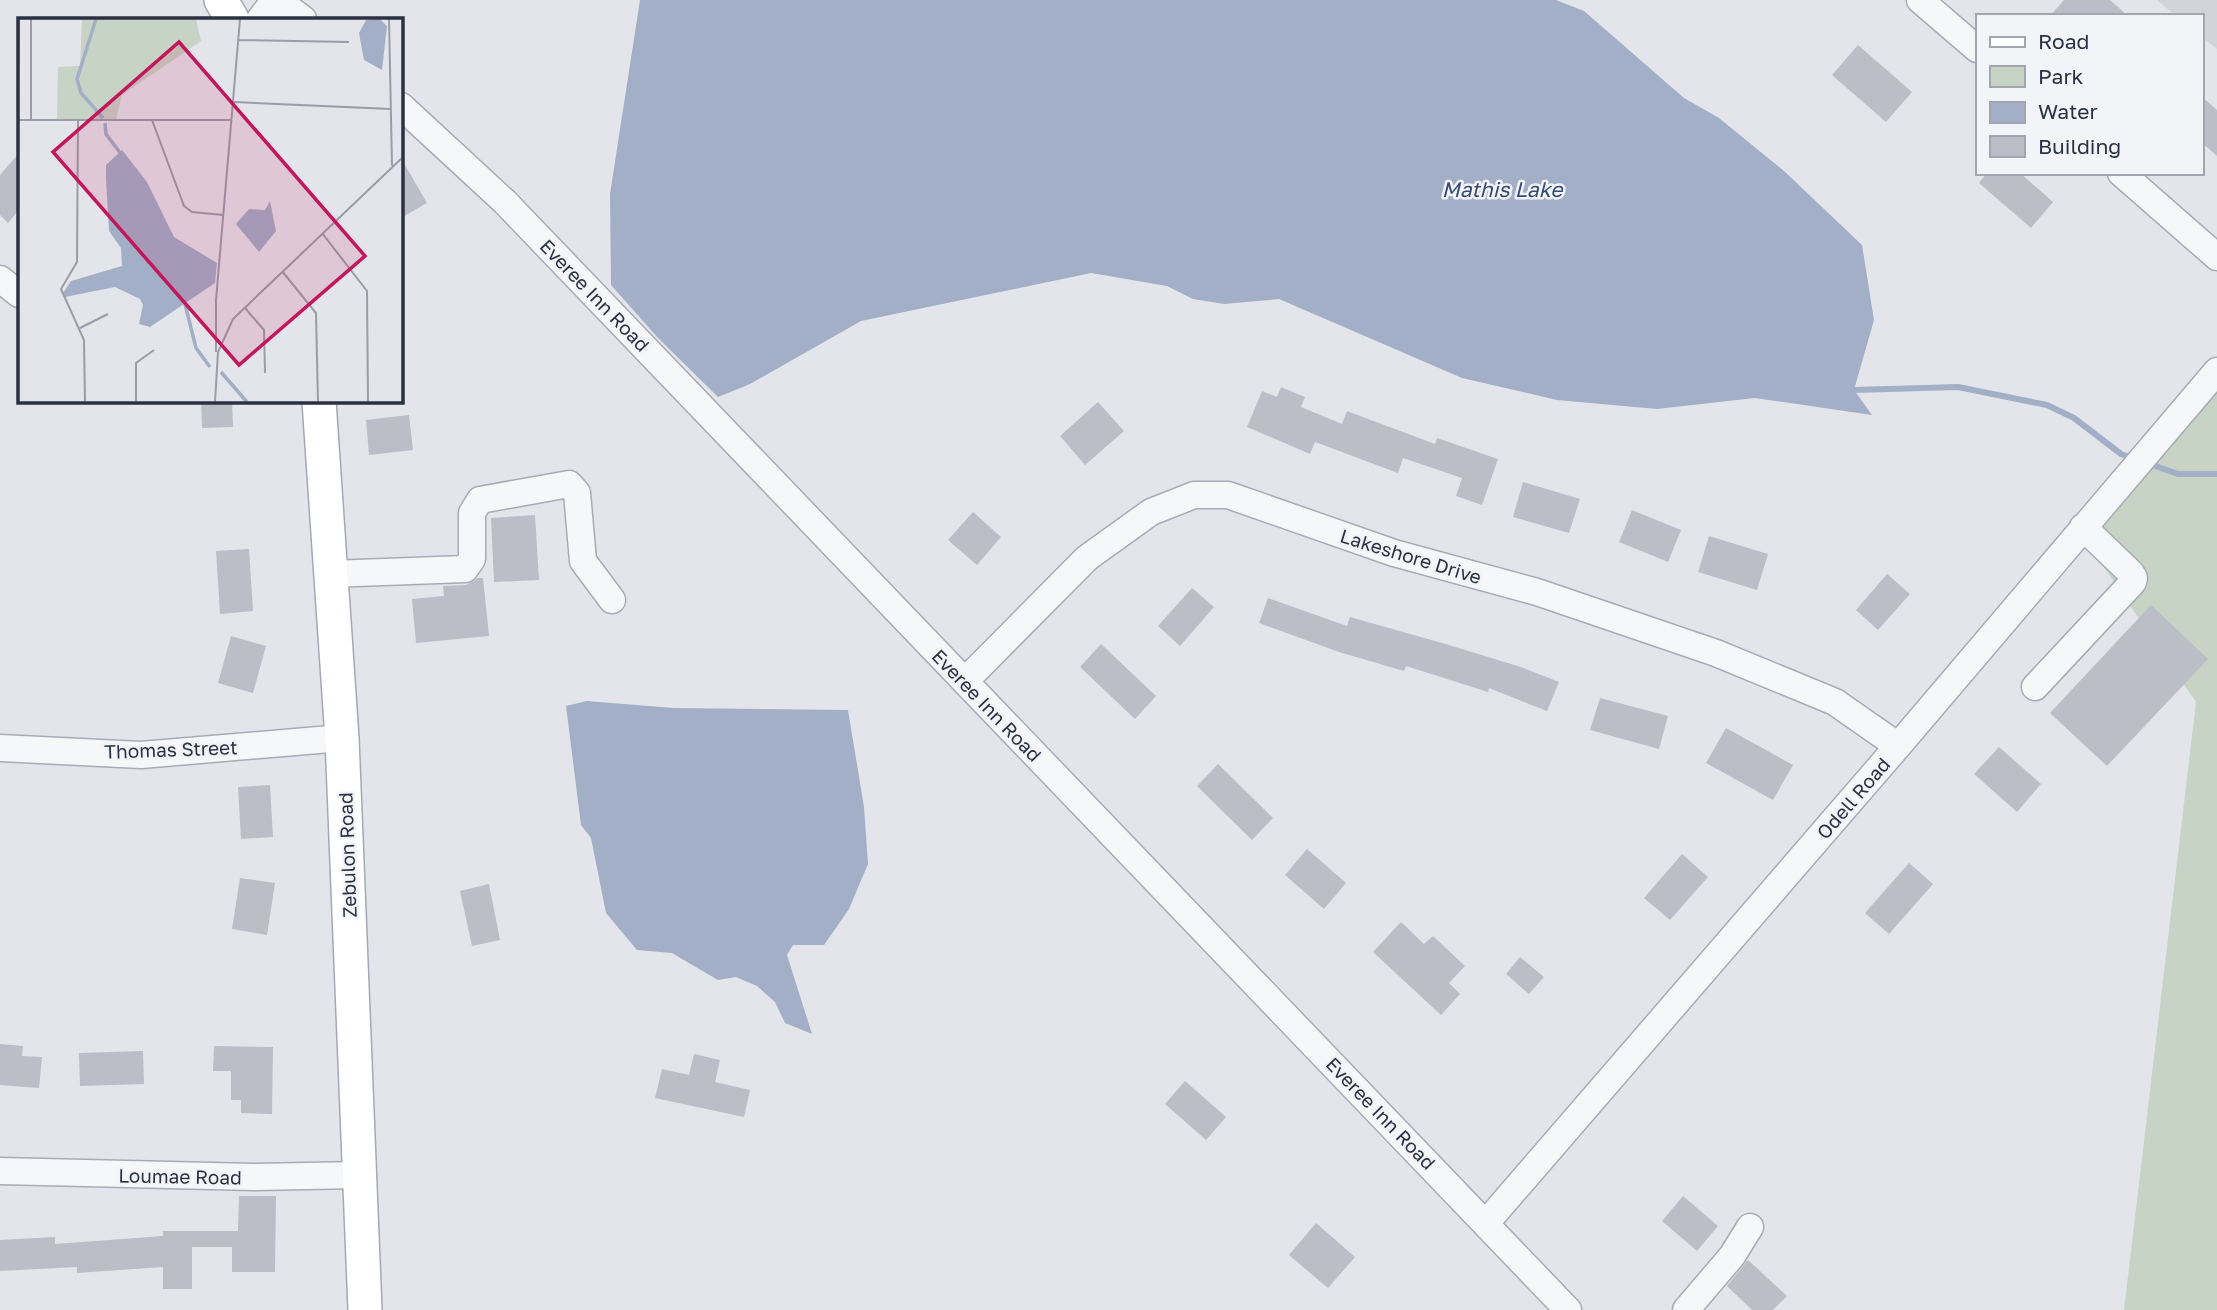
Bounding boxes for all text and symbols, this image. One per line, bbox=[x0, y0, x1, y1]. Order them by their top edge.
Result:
legend bbox=[1976, 14, 2203, 175]
inset map bbox=[18, 18, 402, 402]
text: Road bbox=[2038, 28, 2089, 54]
text: Park bbox=[2038, 63, 2084, 89]
text: Water bbox=[2038, 98, 2098, 124]
text: Building bbox=[2038, 133, 2121, 159]
water label: Mathis Lake bbox=[1442, 176, 1564, 202]
street label: Everee Inn Road bbox=[536, 234, 654, 356]
street label: Lakeshore Drive bbox=[1338, 524, 1484, 588]
street label: Everee Inn Road bbox=[928, 644, 1046, 766]
street label: Thomas Street bbox=[104, 735, 238, 763]
street label: Odell Road bbox=[1811, 753, 1895, 843]
street label: Zebulon Road bbox=[333, 792, 361, 918]
street label: Everee Inn Road bbox=[1322, 1052, 1440, 1174]
street label: Loumae Road bbox=[118, 1163, 242, 1189]

